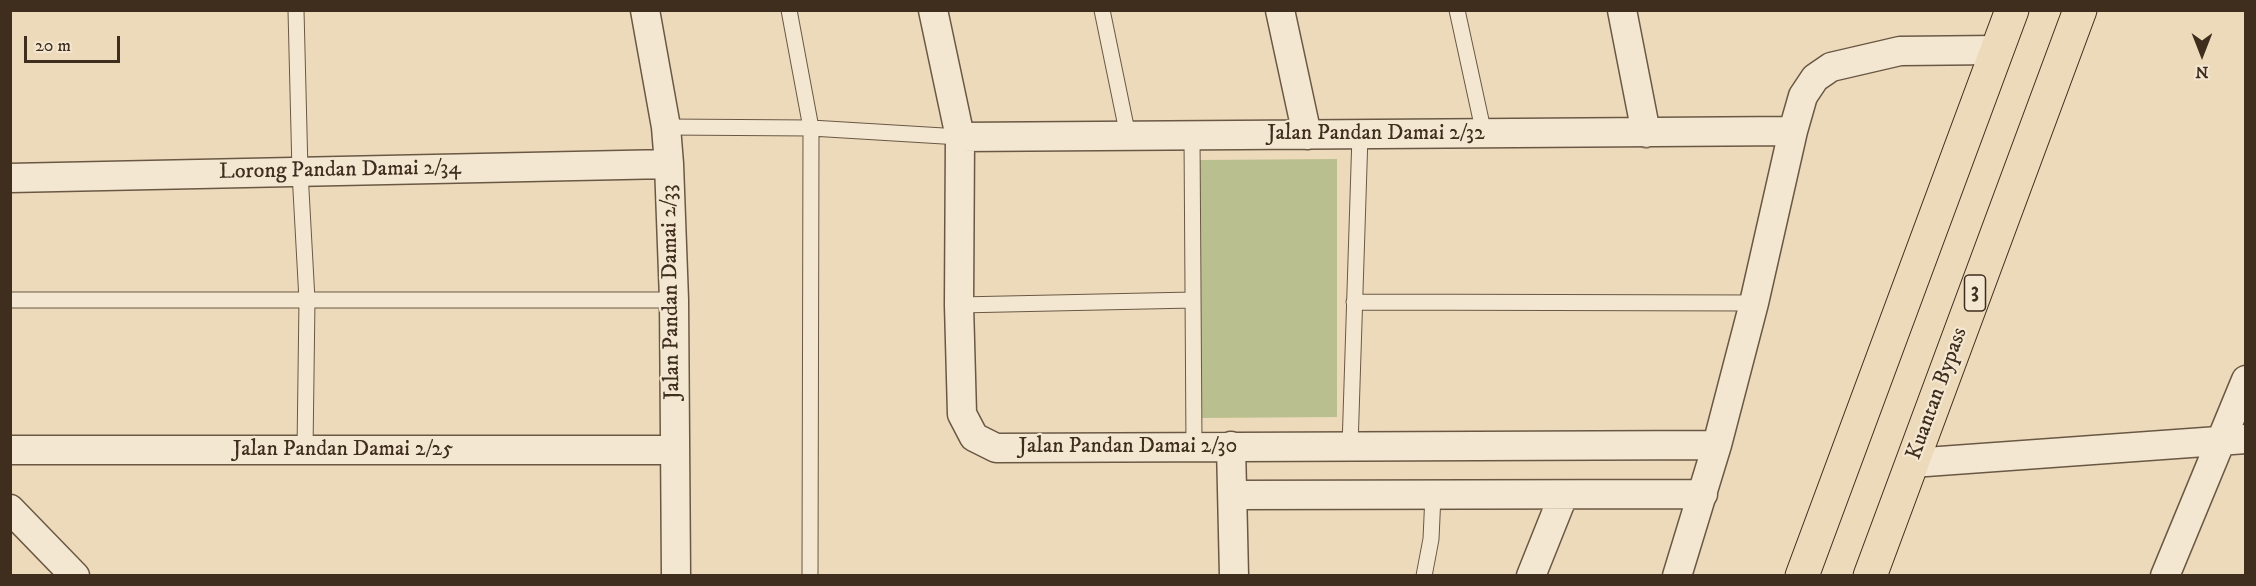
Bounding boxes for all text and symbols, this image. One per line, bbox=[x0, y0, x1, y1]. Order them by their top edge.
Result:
scale bar bbox=[27, 24, 123, 62]
north arrow bbox=[2172, 24, 2232, 84]
text: 20 m bbox=[35, 35, 71, 57]
text: N bbox=[2195, 62, 2209, 82]
street label: Jalan Pandan Damai 2/32 bbox=[1267, 121, 1485, 147]
street label: Lorong Pandan Damai 2/34 bbox=[219, 156, 461, 186]
street label: Jalan Pandan Damai 2/33 bbox=[657, 184, 687, 400]
road number: 3 bbox=[1964, 275, 1986, 311]
street label: Kuantan Bypass bbox=[1902, 324, 1974, 464]
street label: Jalan Pandan Damai 2/30 bbox=[1019, 434, 1237, 460]
street label: Jalan Pandan Damai 2/25 bbox=[233, 437, 453, 463]

